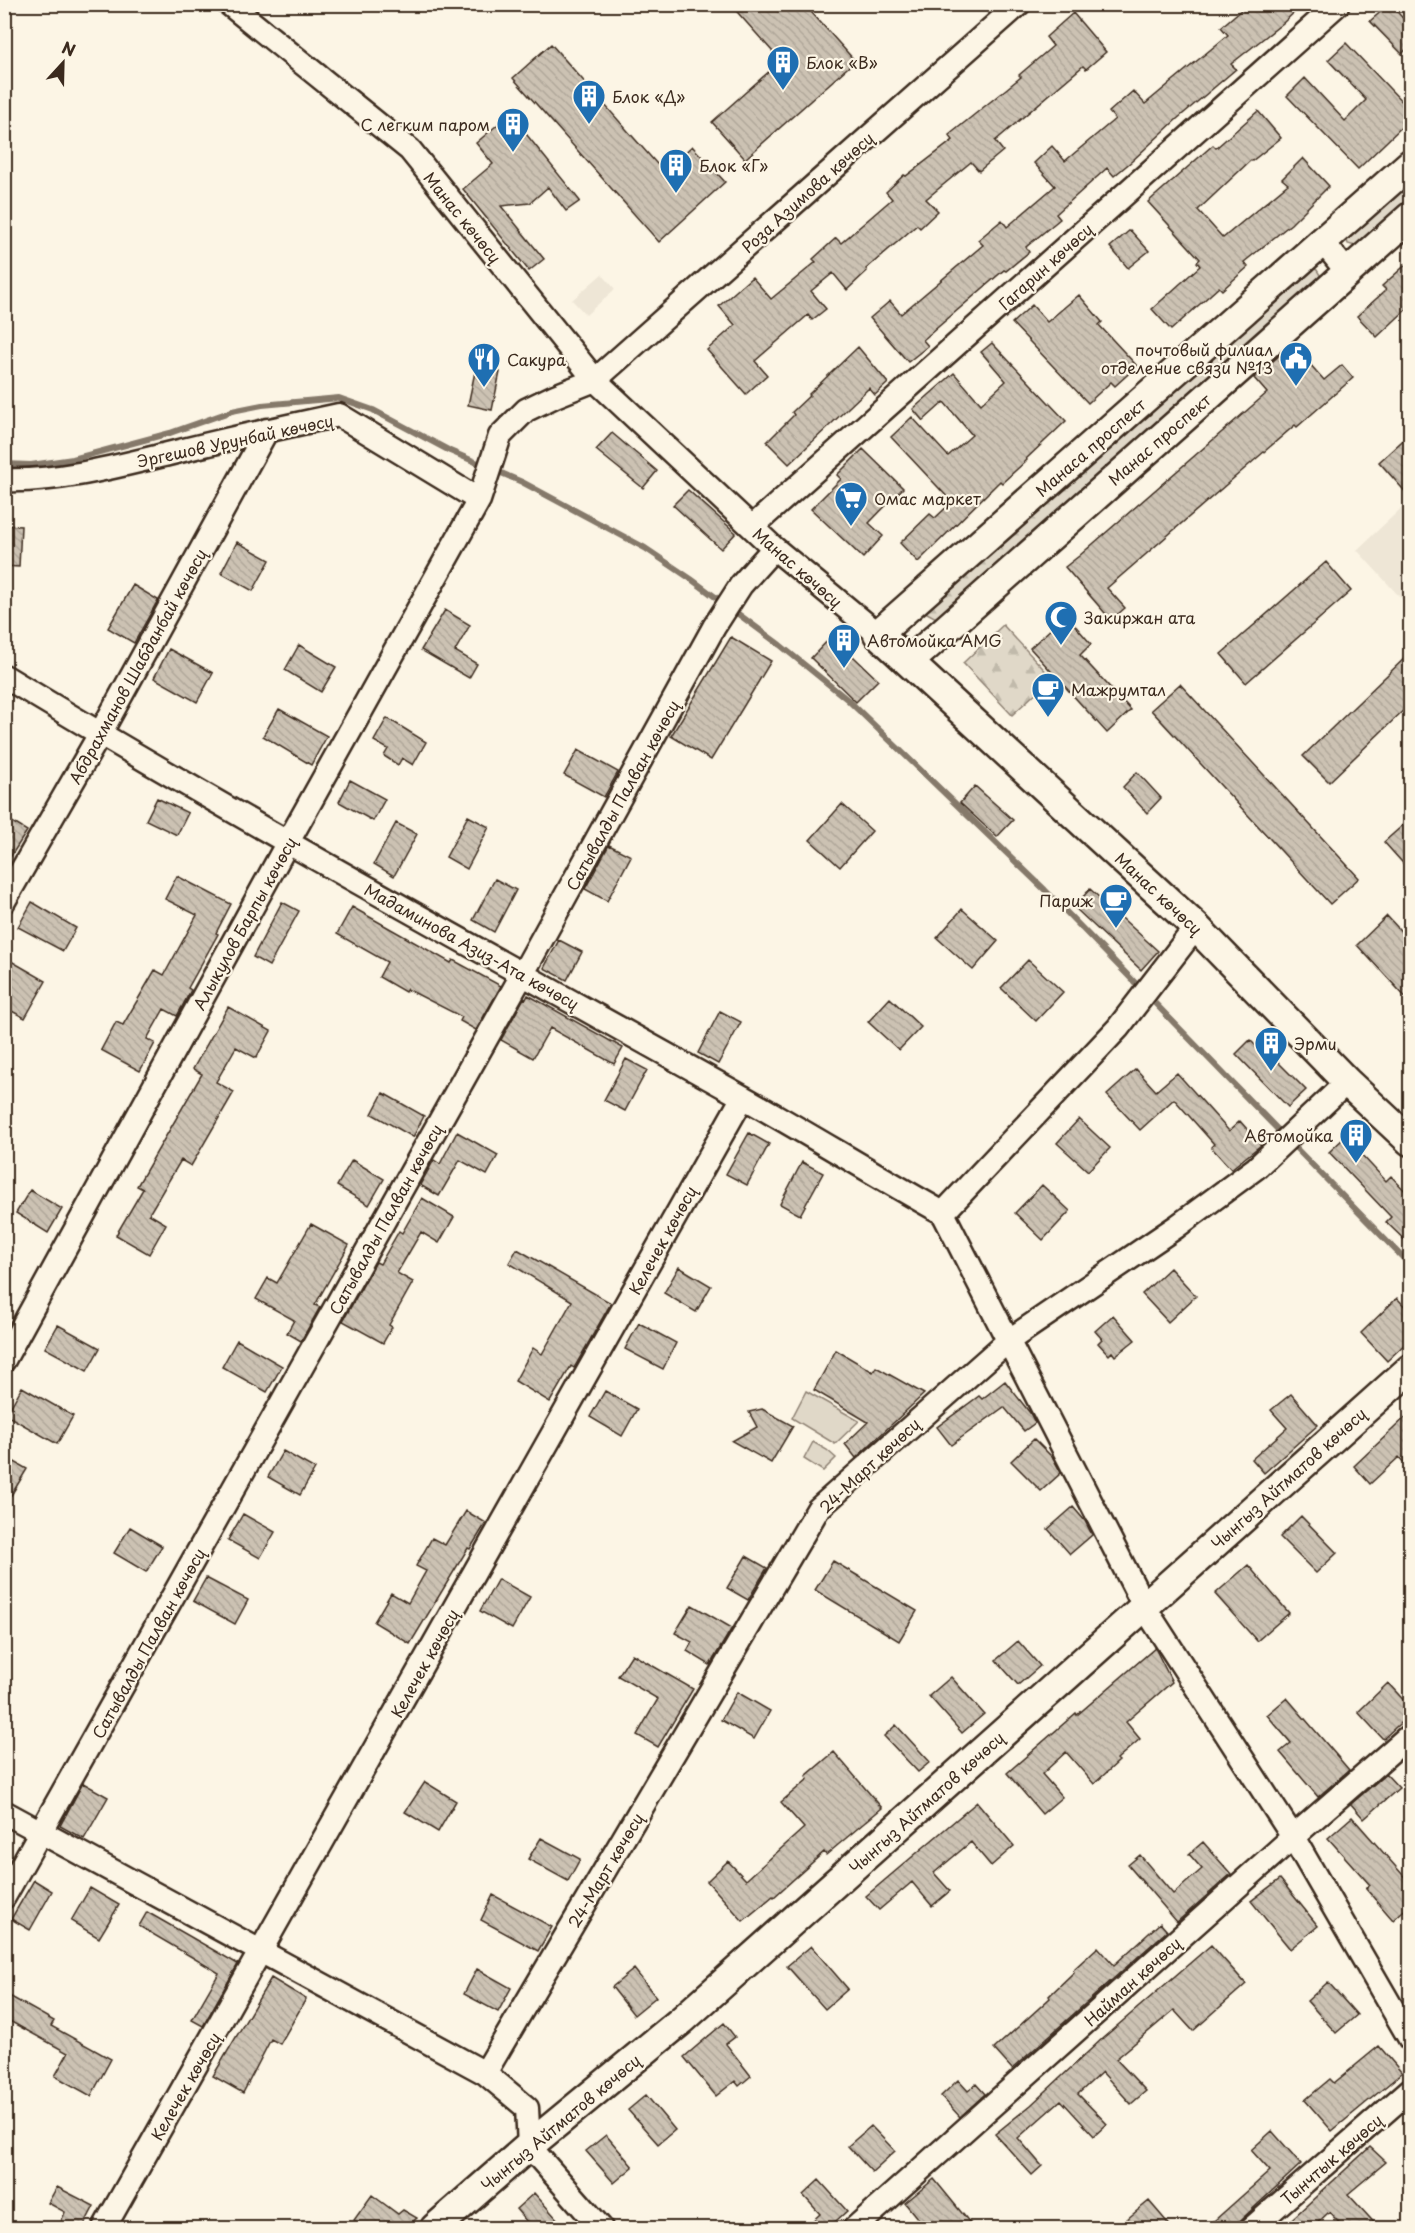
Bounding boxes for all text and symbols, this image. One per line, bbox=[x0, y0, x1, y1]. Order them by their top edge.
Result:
north arrow bbox=[33, 33, 93, 93]
text: N bbox=[59, 35, 79, 62]
building icon: Блок «В» bbox=[765, 44, 801, 91]
place label: Блок «В» bbox=[806, 50, 878, 74]
building icon: Блок «Д» bbox=[571, 78, 607, 125]
place label: Блок «Д» bbox=[612, 84, 685, 108]
building icon: С легким паром bbox=[495, 106, 531, 153]
place label: С легким паром bbox=[361, 112, 490, 136]
street label: Роза Азимова көчөсү bbox=[735, 125, 879, 258]
building icon: Блок «Г» bbox=[658, 147, 694, 194]
place label: Блок «Г» bbox=[699, 153, 768, 177]
street label: Манас көчөсү bbox=[419, 166, 508, 268]
street label: Гагарин көчөсү bbox=[992, 217, 1098, 315]
place label: почтовый филиал отделение связи №13 bbox=[1101, 337, 1273, 379]
public building icon: почтовый филиал отделение связи №13 bbox=[1278, 340, 1314, 387]
restaurant icon: Сакура bbox=[466, 341, 502, 388]
place label: Сакура bbox=[507, 347, 566, 371]
street label: Манас проспект bbox=[1102, 387, 1216, 491]
street label: Манаса проспект bbox=[1030, 392, 1151, 502]
street label: Эргешов Урунбай көчөсү bbox=[135, 407, 336, 473]
supermarket icon: Омас маркет bbox=[833, 480, 869, 527]
place label: Омас маркет bbox=[874, 486, 981, 510]
street label: Манас көчөсү bbox=[748, 521, 849, 613]
street label: Абдрахманов Шабданбай көчөсү bbox=[62, 543, 212, 788]
mosque icon: Закиржан ата bbox=[1043, 599, 1079, 646]
place label: Закиржан ата bbox=[1084, 605, 1195, 629]
building icon: Автомойка AMG bbox=[826, 622, 862, 669]
place label: Автомойка AMG bbox=[867, 628, 1002, 652]
cafe icon: Мажрумтал bbox=[1030, 671, 1066, 718]
place label: Мажрумтал bbox=[1071, 677, 1166, 701]
street label: Сатывалды Палван көчөсү bbox=[559, 695, 685, 895]
street label: Алыкулов Барпы көчөсү bbox=[186, 832, 302, 1014]
street label: Манас көчөсү bbox=[1110, 846, 1209, 940]
street label: Мадаминова Азиз-Ата көчөсү bbox=[360, 877, 584, 1016]
cafe icon: Париж bbox=[1098, 882, 1134, 929]
place label: Париж bbox=[1039, 888, 1093, 912]
building icon: Эрми bbox=[1253, 1025, 1289, 1072]
place label: Эрми bbox=[1294, 1031, 1337, 1055]
building icon: Автомойка bbox=[1338, 1117, 1374, 1164]
street label: Сатывалды Палван көчөсү bbox=[322, 1119, 448, 1319]
place label: Автомойка bbox=[1244, 1123, 1333, 1147]
street label: Келечек көчөсү bbox=[622, 1181, 702, 1299]
street label: Чынгыз Айтматов көчөсү bbox=[1205, 1401, 1372, 1554]
street label: 24-Март көчөсү bbox=[813, 1411, 925, 1518]
street label: Сатывалды Палван көчөсү bbox=[85, 1543, 211, 1743]
street label: Келечек көчөсү bbox=[384, 1604, 464, 1722]
street label: Чынгыз Айтматов көчөсү bbox=[843, 1725, 1010, 1878]
street label: 24-Март көчөсү bbox=[561, 1807, 649, 1932]
street label: Найман көчөсү bbox=[1078, 1930, 1186, 2031]
street label: Келечек көчөсү bbox=[144, 2027, 226, 2144]
street label: Чынгыз Айтматов көчөсү bbox=[475, 2047, 646, 2196]
street label: Тынчтык көчөсү bbox=[1275, 2107, 1388, 2210]

